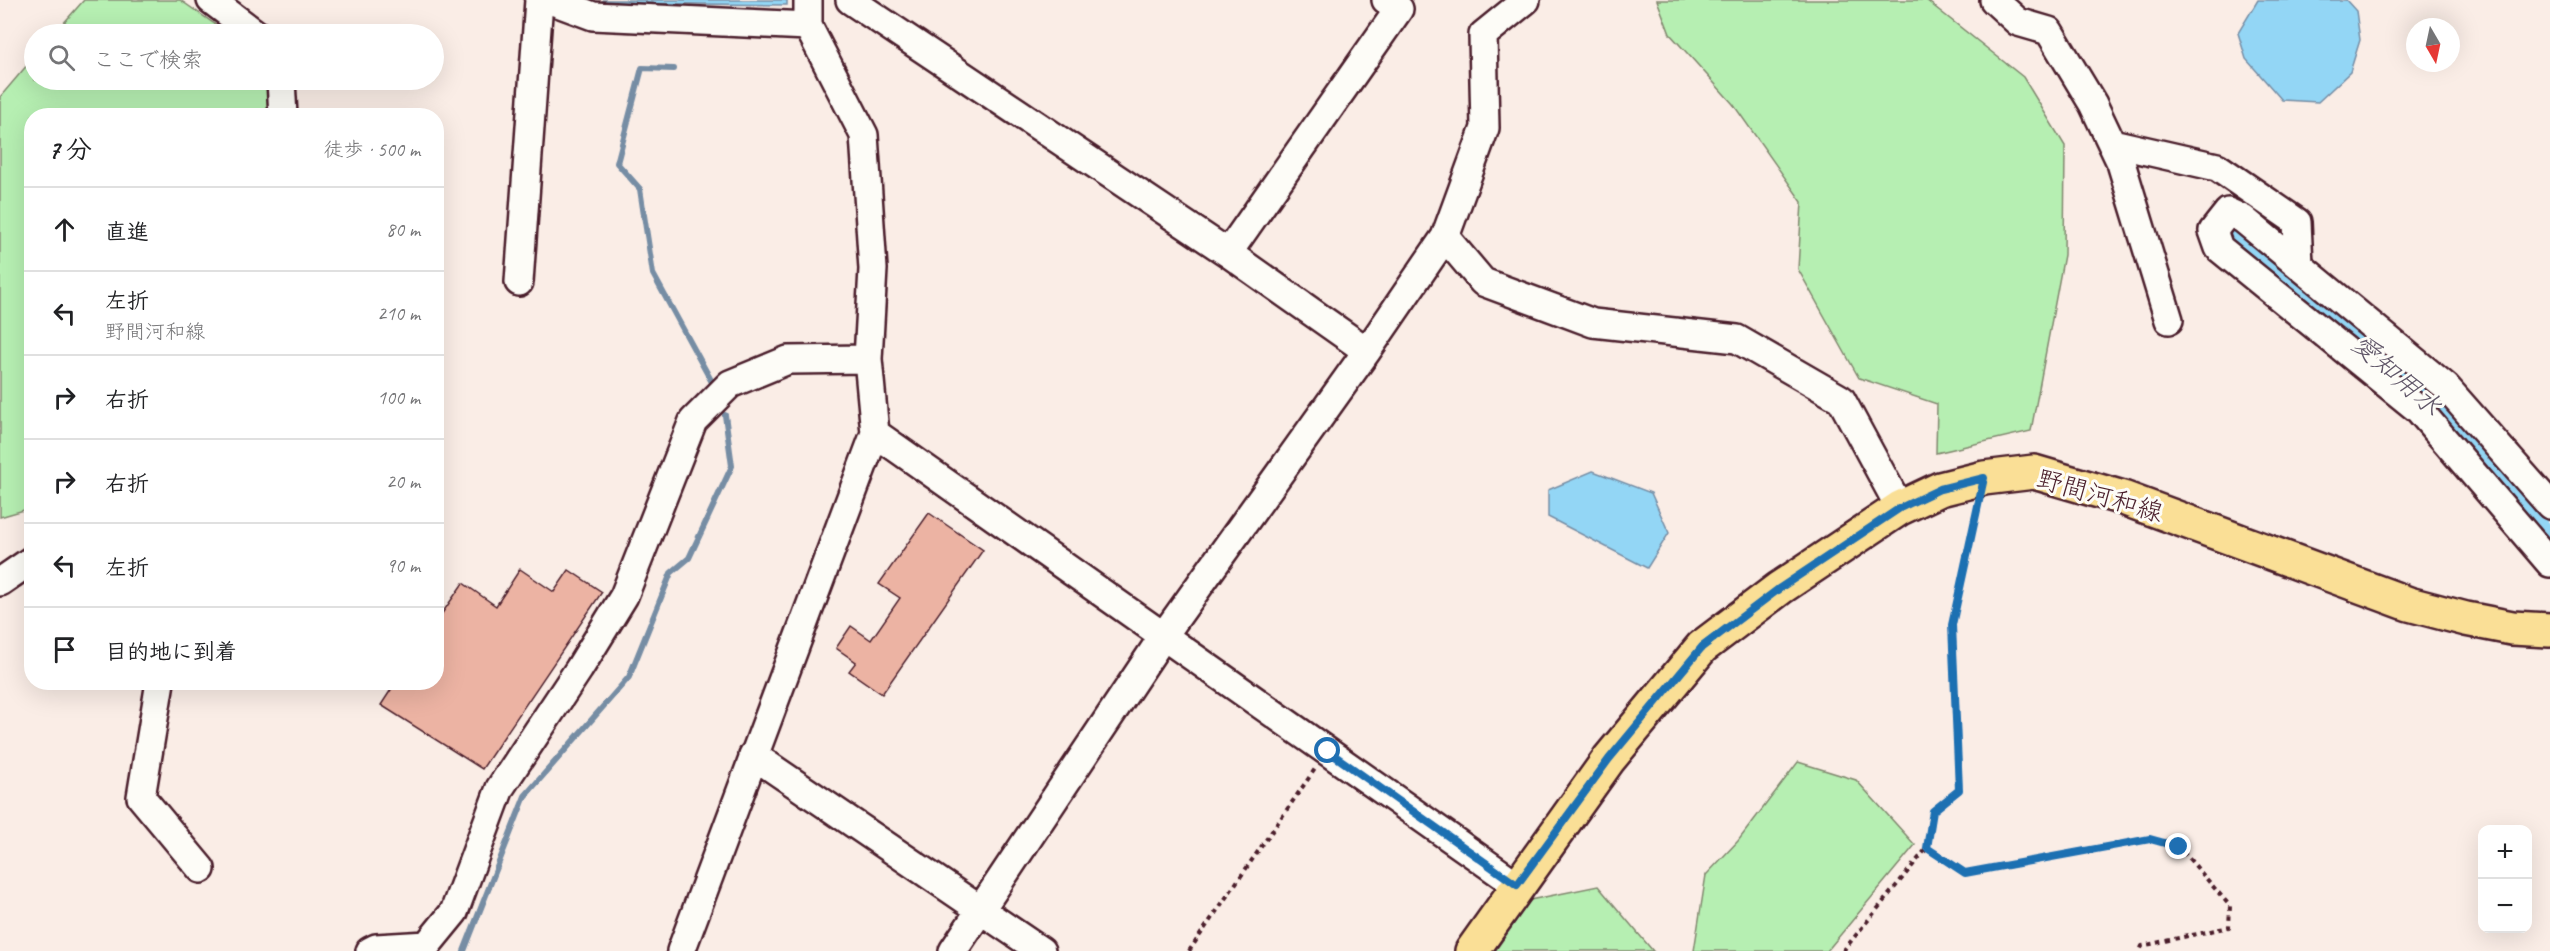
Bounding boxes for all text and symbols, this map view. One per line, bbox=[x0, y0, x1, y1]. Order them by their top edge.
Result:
north arrow bbox=[2406, 18, 2460, 72]
search box bbox=[24, 24, 444, 90]
icon: search bbox=[45, 41, 78, 74]
text: ここで検索 bbox=[93, 46, 203, 74]
text: 7 分 bbox=[48, 133, 92, 166]
text: 徒歩 · 500 m bbox=[324, 137, 420, 162]
icon: ahead bbox=[48, 213, 81, 246]
text: 80 m bbox=[386, 217, 420, 242]
text: 直進 bbox=[105, 218, 149, 246]
text: 左折 bbox=[105, 287, 149, 315]
icon: left bbox=[48, 297, 81, 330]
text: 210 m bbox=[377, 301, 420, 326]
text: 野間河和線 bbox=[105, 319, 205, 344]
water label: 愛知用水 bbox=[2345, 327, 2449, 423]
icon: right bbox=[48, 381, 81, 414]
text: 100 m bbox=[377, 385, 420, 410]
text: 右折 bbox=[105, 386, 149, 414]
street label: 野間河和線 bbox=[2033, 462, 2167, 529]
icon: right bbox=[48, 465, 81, 498]
text: 20 m bbox=[386, 469, 420, 494]
text: 右折 bbox=[105, 470, 149, 498]
icon: left bbox=[48, 549, 81, 582]
text: 90 m bbox=[386, 553, 420, 578]
text: 左折 bbox=[105, 554, 149, 582]
icon: arrive bbox=[48, 633, 81, 666]
text: 目的地に到着 bbox=[105, 638, 237, 666]
route start bbox=[1314, 737, 1340, 763]
map controls bbox=[2478, 825, 2532, 933]
button: + bbox=[2478, 825, 2532, 879]
route end bbox=[2165, 833, 2191, 859]
button: − bbox=[2478, 879, 2532, 933]

